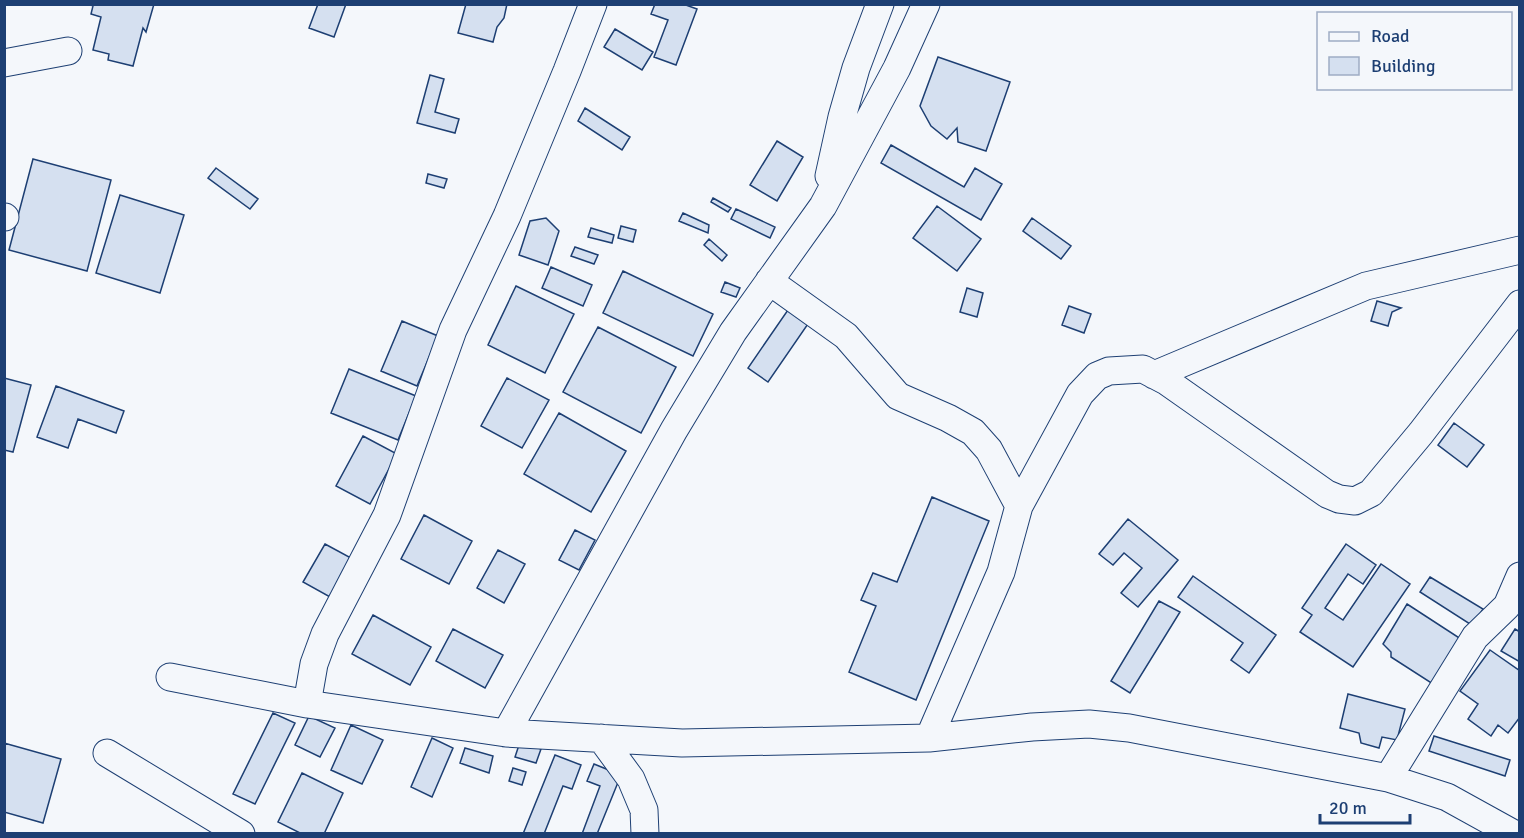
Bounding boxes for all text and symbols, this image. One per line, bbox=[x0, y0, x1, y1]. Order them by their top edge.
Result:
legend bbox=[1317, 12, 1512, 90]
text: Road bbox=[1371, 25, 1410, 47]
text: Building bbox=[1371, 55, 1435, 77]
scale bar bbox=[1320, 787, 1410, 825]
text: 20 m bbox=[1329, 797, 1367, 819]

